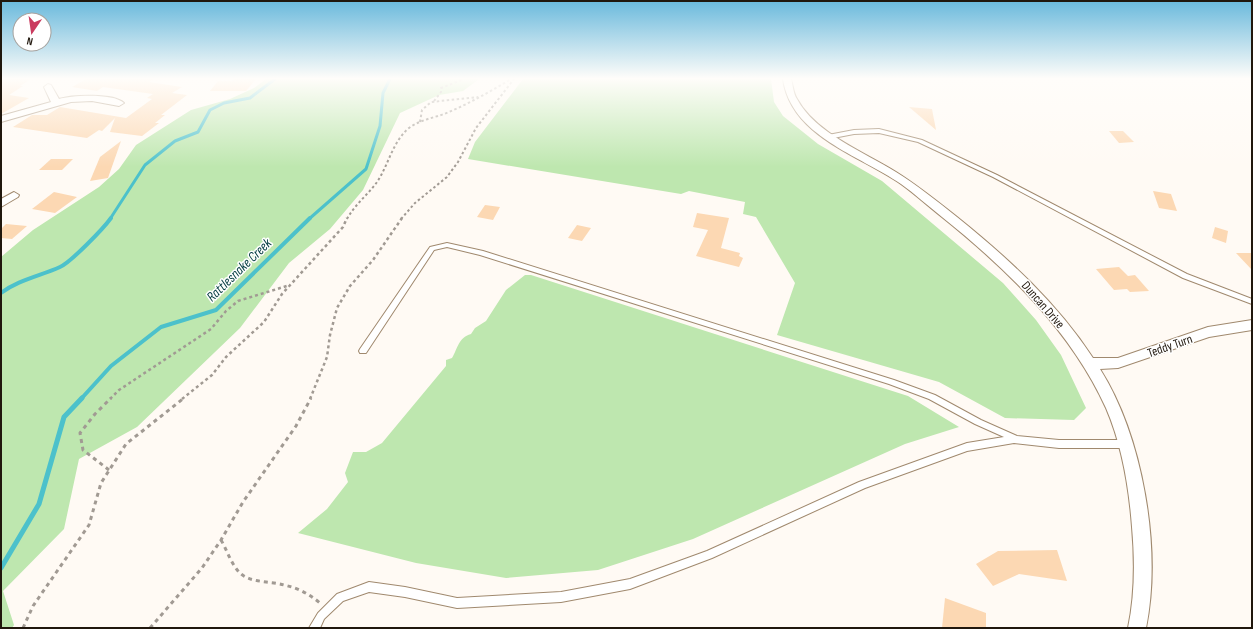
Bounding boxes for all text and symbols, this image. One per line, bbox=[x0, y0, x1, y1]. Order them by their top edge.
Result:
north arrow bbox=[12, 12, 52, 52]
text: N bbox=[25, 34, 34, 48]
water label: Rattlesnake Creek bbox=[203, 234, 276, 305]
street label: Duncan Drive bbox=[1018, 278, 1068, 332]
street label: Teddy Turn bbox=[1145, 331, 1195, 361]

